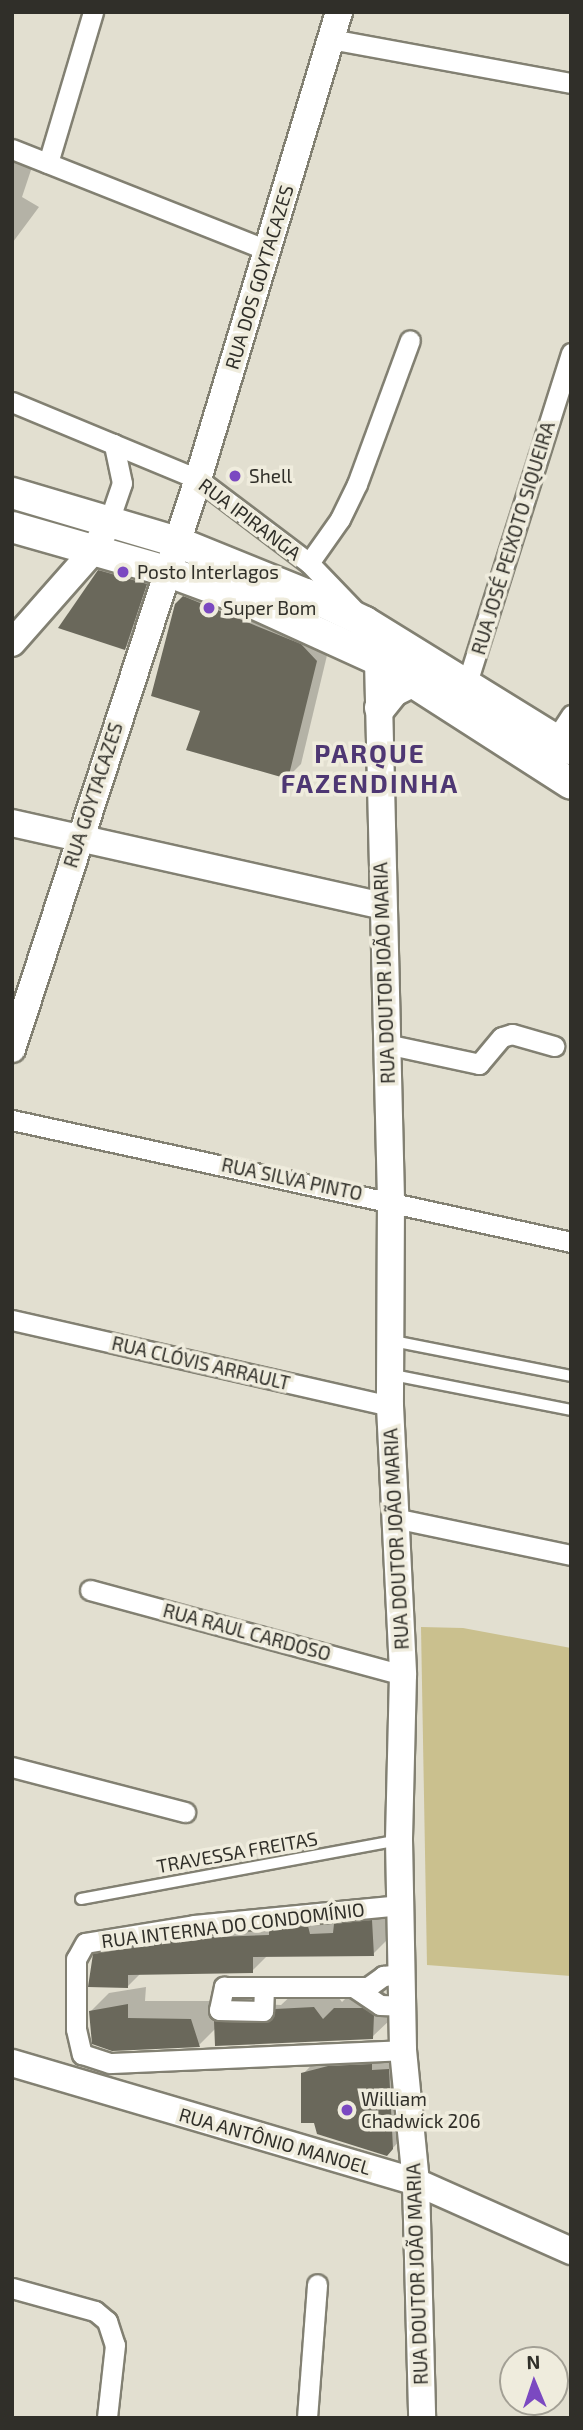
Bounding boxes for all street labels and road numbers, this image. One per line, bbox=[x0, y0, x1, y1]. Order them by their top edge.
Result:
street label: RUA DOS GOYTACAZES bbox=[220, 182, 298, 372]
street label: RUA JOSÉ PEIXOTO SIQUEIRA bbox=[467, 418, 559, 658]
street label: RUA IPIRANGA bbox=[194, 473, 306, 565]
street label: RUA GOYTACAZES bbox=[59, 719, 127, 871]
street label: RUA DOUTOR JOÃO MARIA bbox=[369, 861, 399, 1085]
street label: RUA SILVA PINTO bbox=[219, 1153, 365, 1205]
street label: RUA CLÓVIS ARRAULT bbox=[109, 1331, 293, 1395]
street label: RUA DOUTOR JOÃO MARIA bbox=[379, 1427, 413, 1651]
street label: RUA RAUL CARDOSO bbox=[160, 1599, 334, 1665]
street label: TRAVESSA FREITAS bbox=[154, 1827, 320, 1877]
street label: RUA INTERNA DO CONDOMÍNIO bbox=[100, 1897, 366, 1953]
street label: RUA ANTÔNIO MANOEL bbox=[176, 2103, 374, 2179]
street label: RUA DOUTOR JOÃO MARIA bbox=[402, 2162, 432, 2386]

